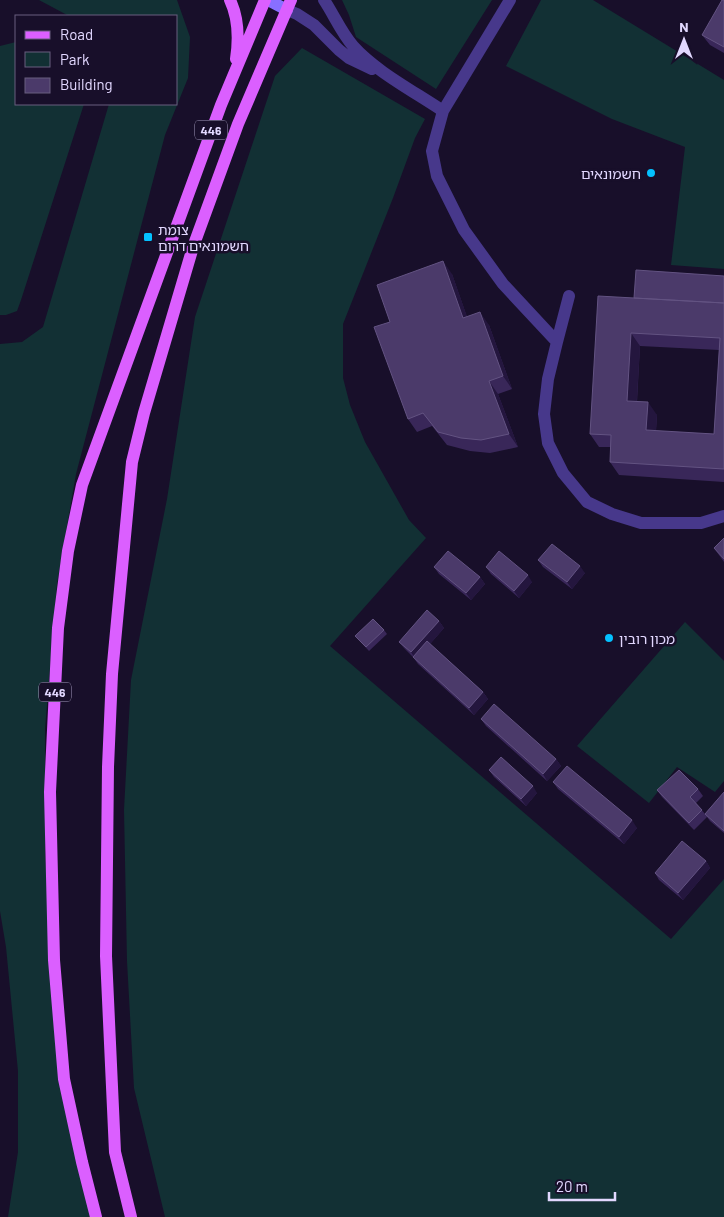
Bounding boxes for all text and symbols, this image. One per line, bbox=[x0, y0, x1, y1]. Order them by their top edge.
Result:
legend bbox=[15, 15, 178, 105]
north arrow bbox=[659, 15, 709, 65]
text: N bbox=[679, 18, 689, 35]
text: Road bbox=[60, 25, 93, 43]
text: Park bbox=[60, 50, 90, 68]
text: Building bbox=[60, 75, 113, 93]
road number: 446 bbox=[195, 120, 227, 140]
place label: חשמונאים bbox=[581, 165, 641, 182]
marker: חשמונאים bbox=[645, 167, 657, 179]
place label: צומת חשמונאים דרום bbox=[158, 221, 249, 254]
marker: צומת חשמונאים דרום bbox=[142, 231, 154, 243]
place label: מכון רובין bbox=[619, 630, 675, 647]
marker: מכון רובין bbox=[603, 632, 615, 644]
road number: 446 bbox=[39, 682, 71, 702]
scale bar bbox=[549, 1170, 615, 1202]
text: 20 m bbox=[556, 1177, 588, 1195]

